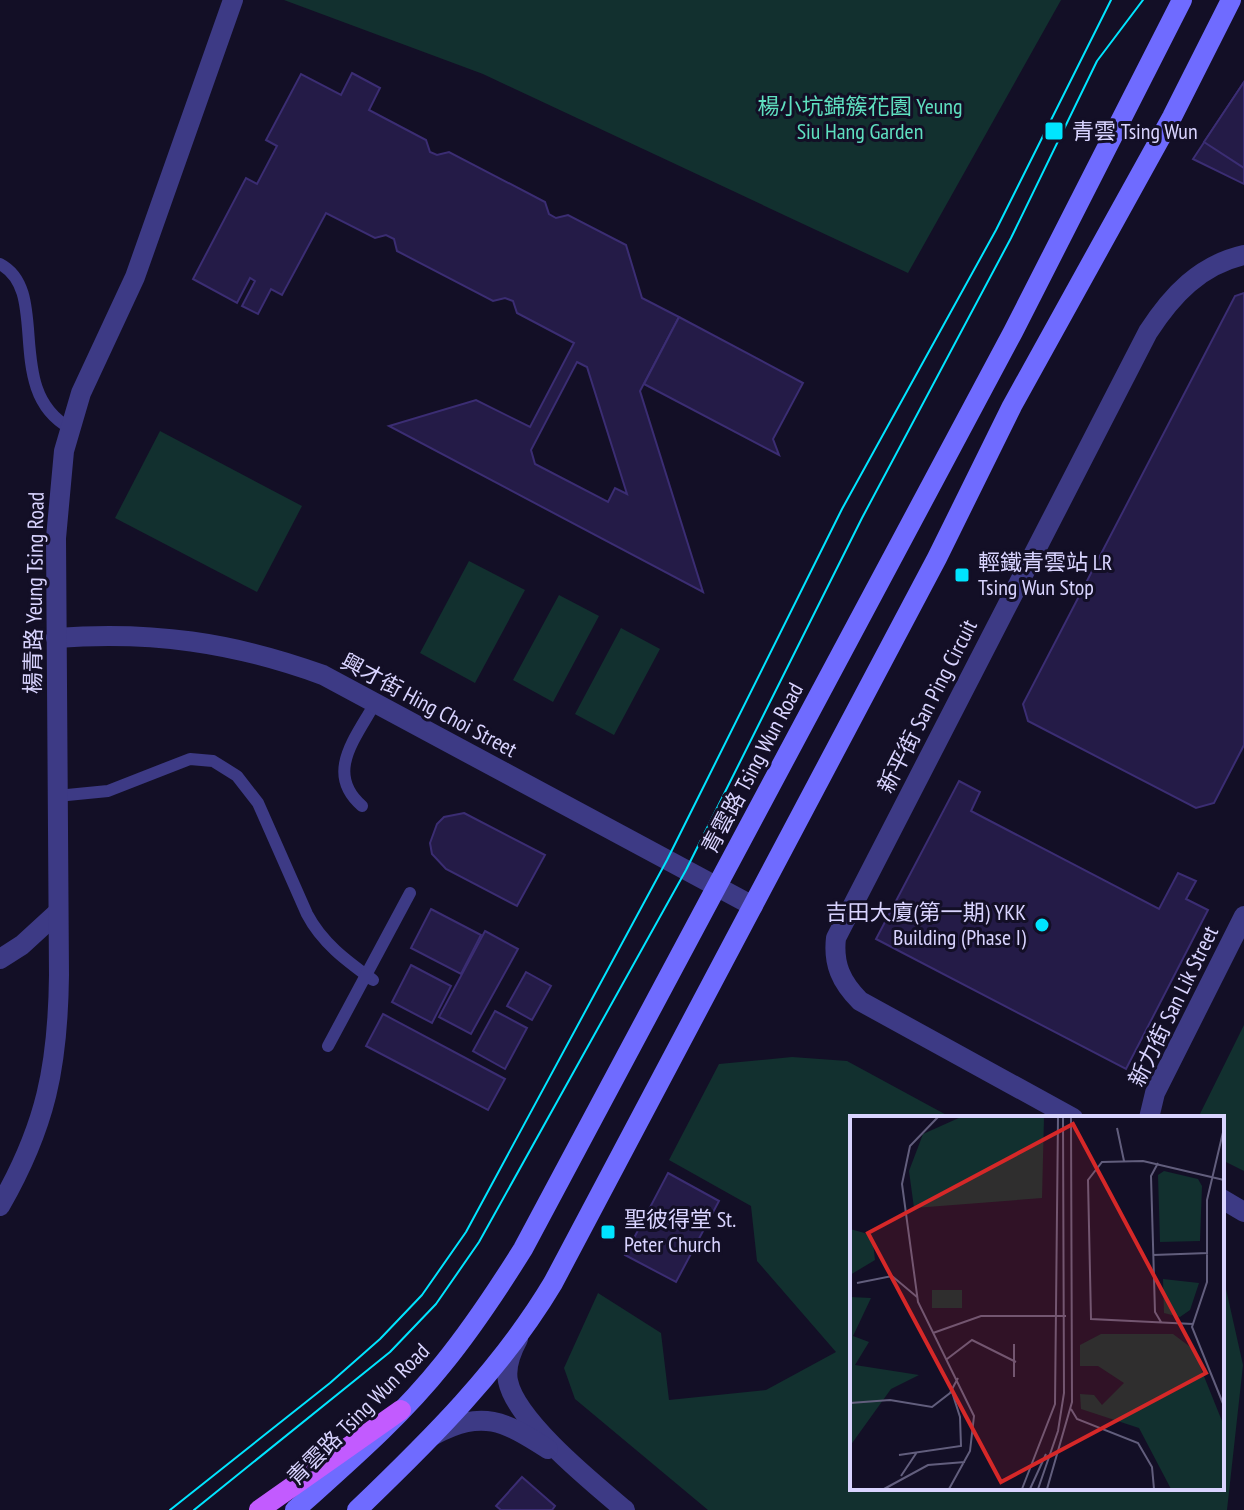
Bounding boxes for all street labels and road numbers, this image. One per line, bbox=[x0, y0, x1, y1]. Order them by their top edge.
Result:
street label: 楊青路 Yeung Tsing Road bbox=[18, 492, 50, 694]
street label: 新平街 San Ping Circuit bbox=[871, 615, 983, 797]
street label: 興才街 Hing Choi Street bbox=[336, 647, 522, 763]
street label: 青雲路 Tsing Wun Road bbox=[695, 678, 809, 858]
street label: 新力街 San Lik Street bbox=[1122, 921, 1224, 1091]
street label: 青雲路 Tsing Wun Road bbox=[281, 1337, 435, 1491]

